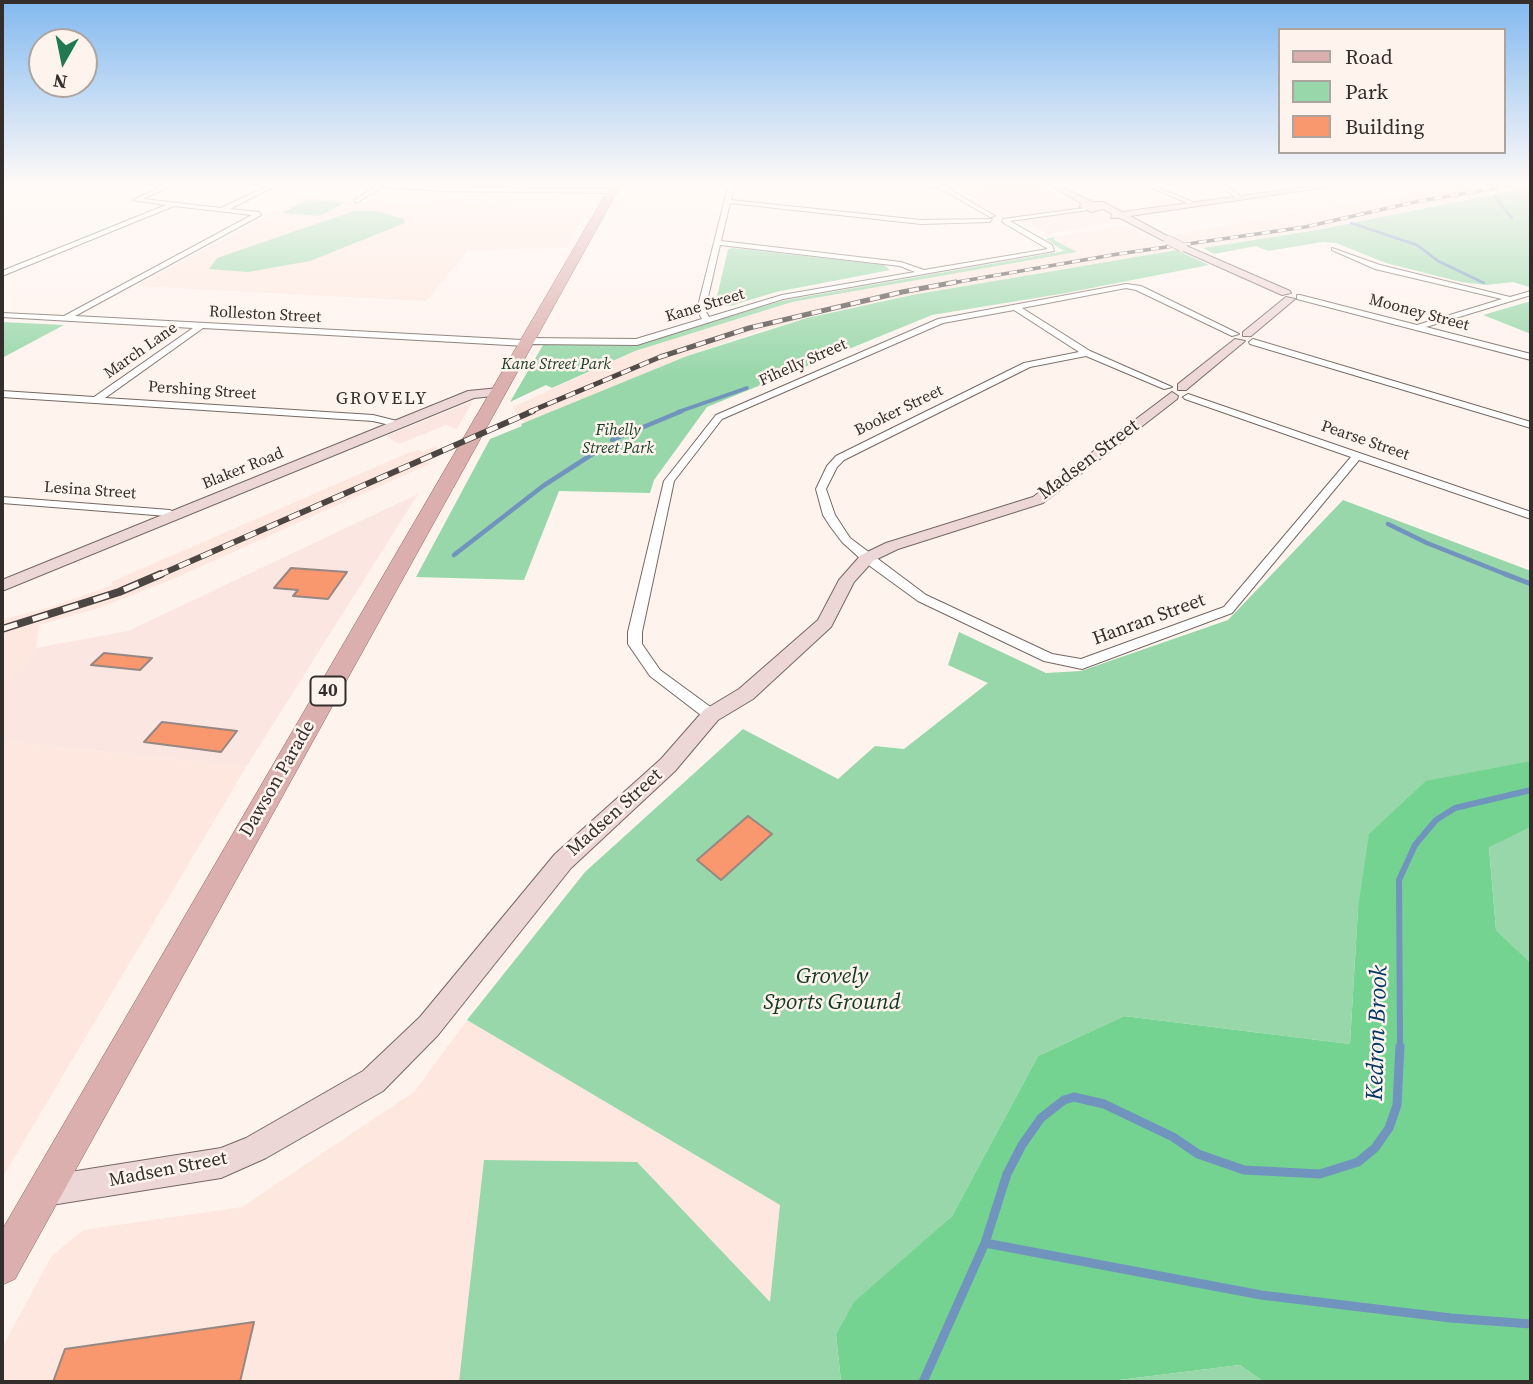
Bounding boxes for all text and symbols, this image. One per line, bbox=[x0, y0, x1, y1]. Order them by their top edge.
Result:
north arrow bbox=[28, 28, 98, 98]
legend bbox=[1278, 28, 1505, 154]
text: Road bbox=[1345, 42, 1393, 71]
text: N bbox=[51, 68, 69, 96]
text: Park bbox=[1345, 77, 1388, 106]
text: Building bbox=[1345, 112, 1424, 141]
street label: Kane Street bbox=[663, 285, 747, 327]
street label: Mooney Street bbox=[1367, 290, 1471, 336]
street label: Rolleston Street bbox=[208, 302, 322, 328]
street label: March Lane bbox=[101, 319, 181, 383]
street label: Fihelly Street bbox=[756, 335, 850, 391]
park label: Kane Street Park bbox=[501, 355, 611, 375]
street label: Pershing Street bbox=[147, 378, 257, 404]
street label: Booker Street bbox=[852, 381, 946, 441]
district label: GROVELY bbox=[337, 388, 427, 410]
street label: Madsen Street bbox=[1034, 415, 1144, 505]
street label: Pearse Street bbox=[1318, 417, 1412, 465]
park label: Fihelly Street Park bbox=[582, 421, 654, 459]
street label: Blaker Road bbox=[200, 444, 286, 494]
street label: Lesina Street bbox=[43, 478, 137, 504]
street label: Hanran Street bbox=[1090, 589, 1208, 651]
road number: 40 bbox=[310, 676, 346, 706]
street label: Dawson Parade bbox=[236, 717, 320, 841]
street label: Madsen Street bbox=[563, 764, 667, 862]
park label: Grovely Sports Ground bbox=[763, 963, 901, 1017]
water label: Kedron Brook bbox=[1361, 965, 1395, 1101]
street label: Madsen Street bbox=[107, 1147, 229, 1193]

